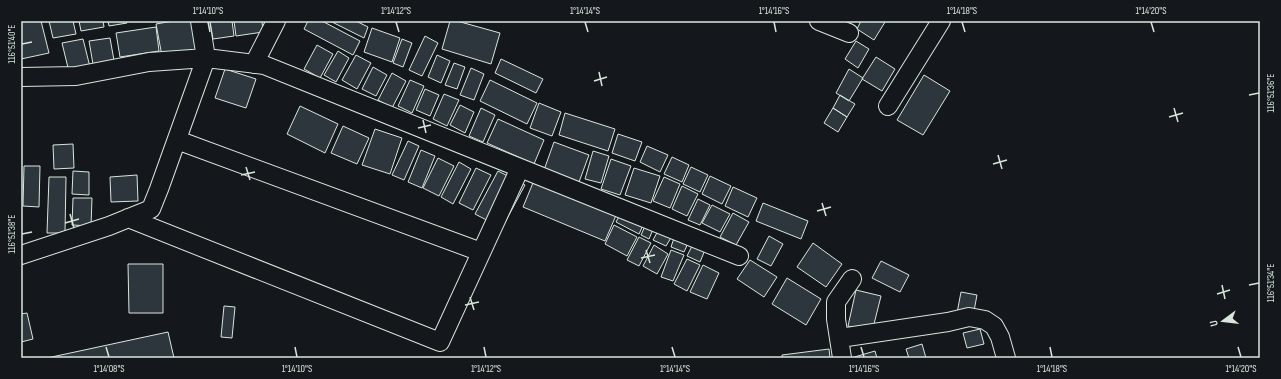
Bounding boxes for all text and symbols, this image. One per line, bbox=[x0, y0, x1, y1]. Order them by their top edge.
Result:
text: 1°14'10"S bbox=[193, 5, 223, 17]
text: 1°14'12"S bbox=[381, 5, 411, 17]
text: 1°14'14"S bbox=[570, 5, 600, 17]
text: 1°14'16"S bbox=[759, 5, 789, 17]
text: 1°14'18"S bbox=[947, 5, 977, 17]
text: 1°14'20"S bbox=[1135, 5, 1167, 17]
text: 116°51'40"E bbox=[6, 25, 18, 63]
text: 116°51'36"E bbox=[1265, 74, 1277, 112]
text: 116°51'38"E bbox=[6, 215, 18, 253]
text: 116°51'34"E bbox=[1265, 264, 1277, 302]
north arrow bbox=[1203, 301, 1243, 341]
text: U bbox=[1207, 319, 1221, 328]
text: 1°14'08"S bbox=[93, 363, 125, 375]
text: 1°14'10"S bbox=[282, 363, 312, 375]
text: 1°14'12"S bbox=[471, 363, 501, 375]
text: 1°14'14"S bbox=[660, 363, 690, 375]
text: 1°14'16"S bbox=[849, 363, 879, 375]
text: 1°14'18"S bbox=[1037, 363, 1067, 375]
text: 1°14'20"S bbox=[1225, 363, 1257, 375]

